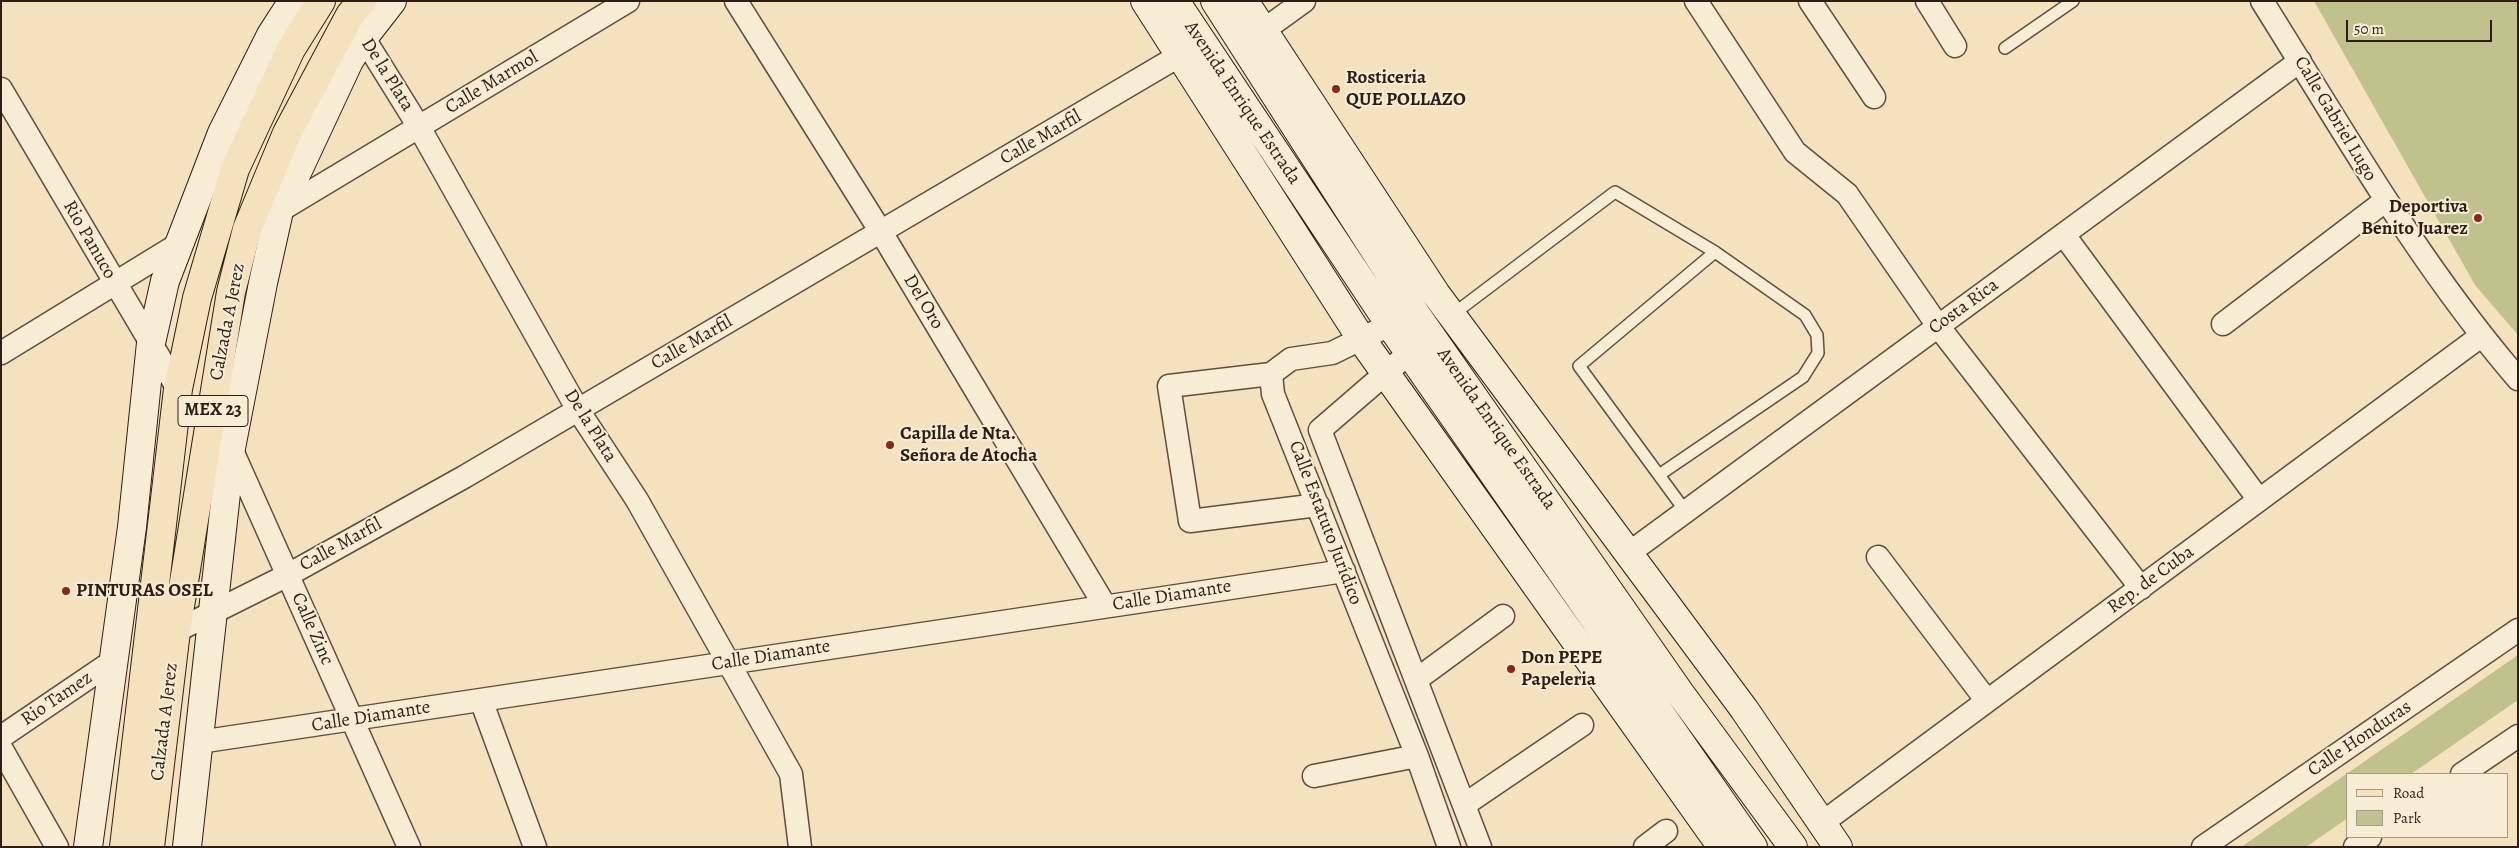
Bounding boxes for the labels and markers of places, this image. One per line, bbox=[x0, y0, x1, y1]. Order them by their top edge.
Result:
place label: Rosticeria QUE POLLAZO bbox=[1346, 67, 1466, 111]
marker: Rosticeria QUE POLLAZO bbox=[1330, 83, 1342, 95]
place label: Deportiva Benito Juarez bbox=[2361, 196, 2468, 240]
marker: Deportiva Benito Juarez bbox=[2472, 212, 2484, 224]
place label: Capilla de Nta. Señora de Atocha bbox=[900, 423, 1037, 467]
marker: Capilla de Nta. Señora de Atocha bbox=[884, 439, 896, 451]
place label: PINTURAS OSEL bbox=[76, 580, 213, 602]
marker: PINTURAS OSEL bbox=[60, 585, 72, 597]
place label: Don PEPE Papeleria bbox=[1521, 647, 1602, 691]
marker: Don PEPE Papeleria bbox=[1505, 663, 1517, 675]

